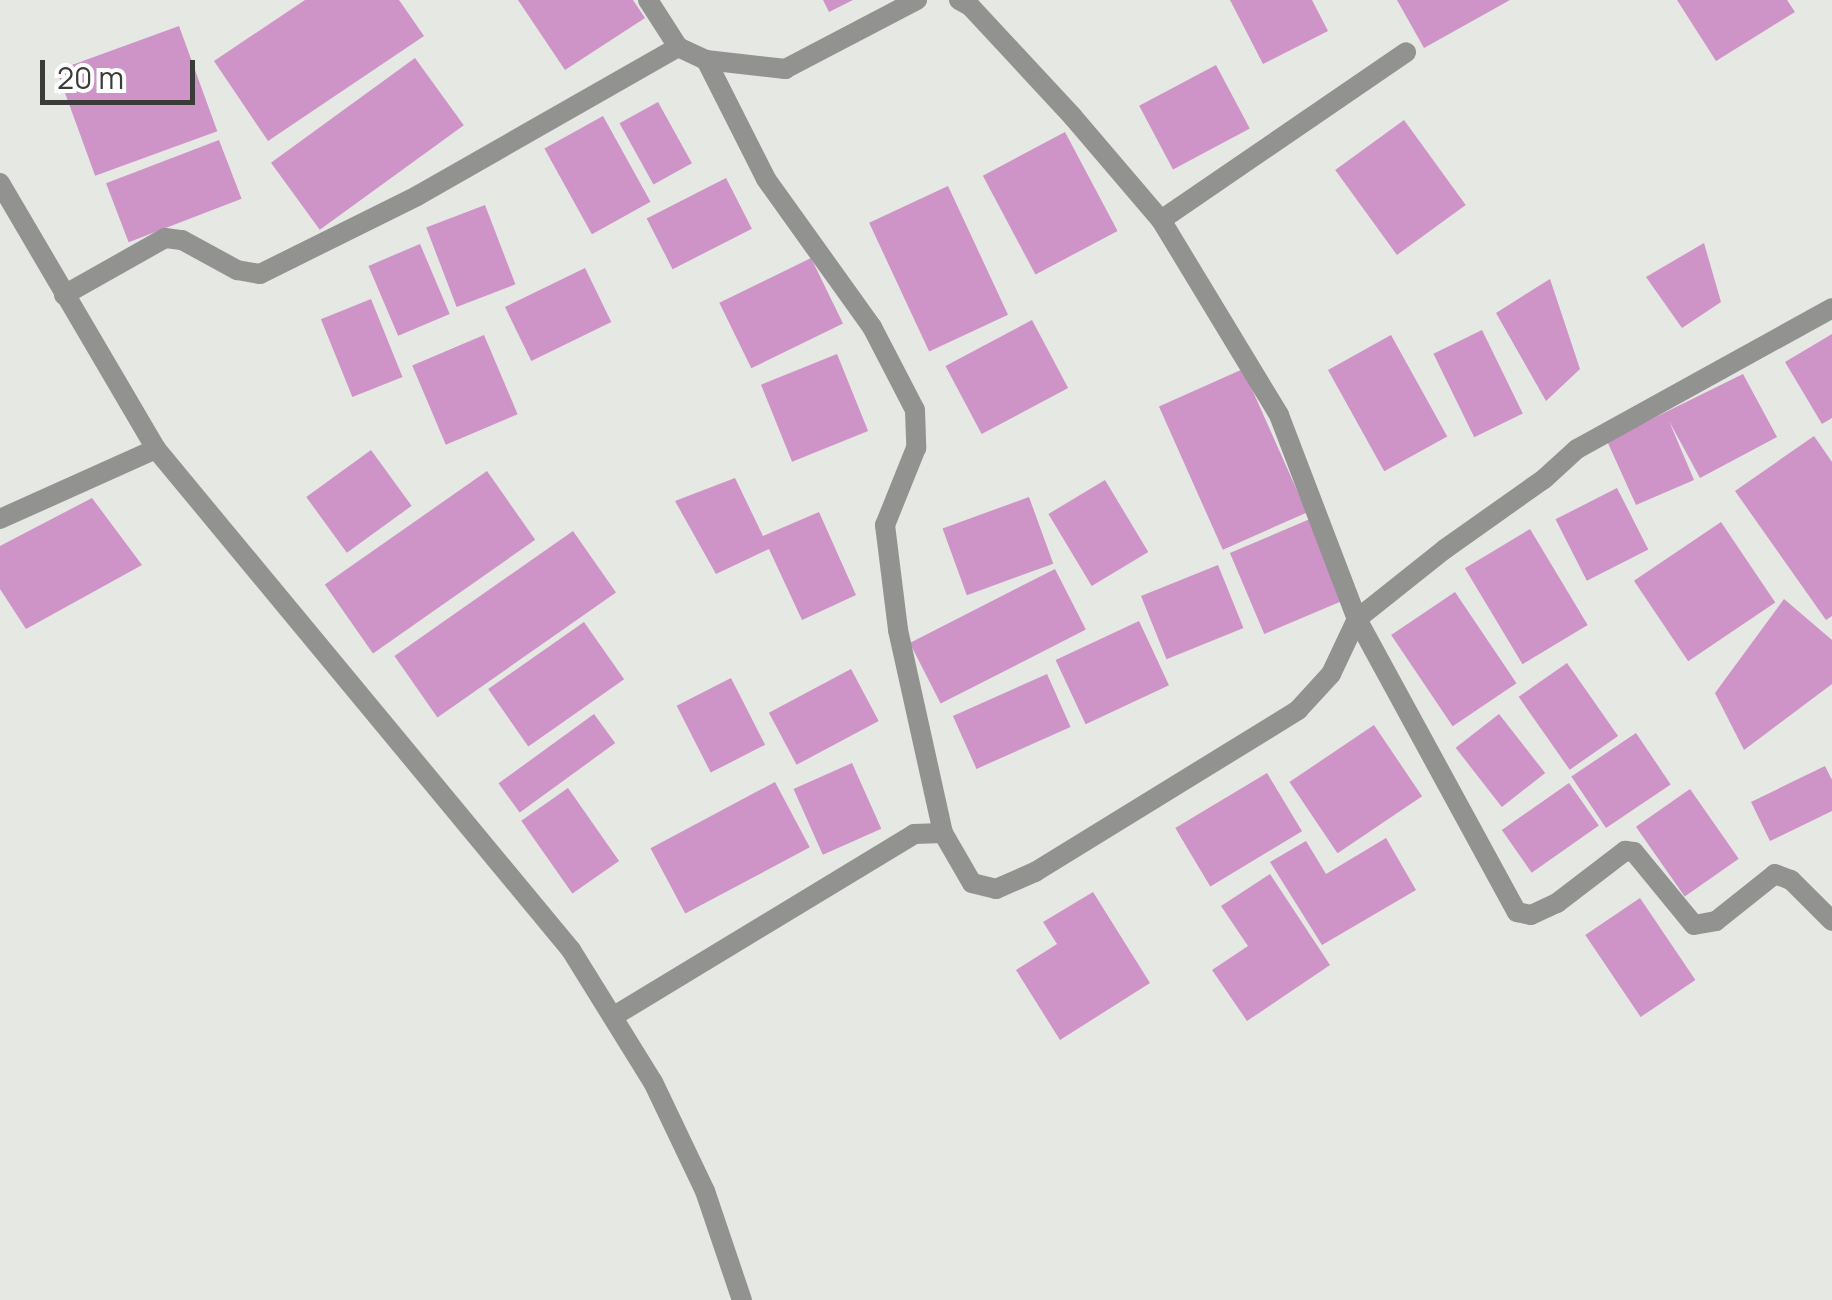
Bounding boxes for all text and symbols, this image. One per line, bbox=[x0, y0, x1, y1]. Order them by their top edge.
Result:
scale bar bbox=[45, 40, 200, 102]
text: 20 m bbox=[57, 57, 124, 98]

